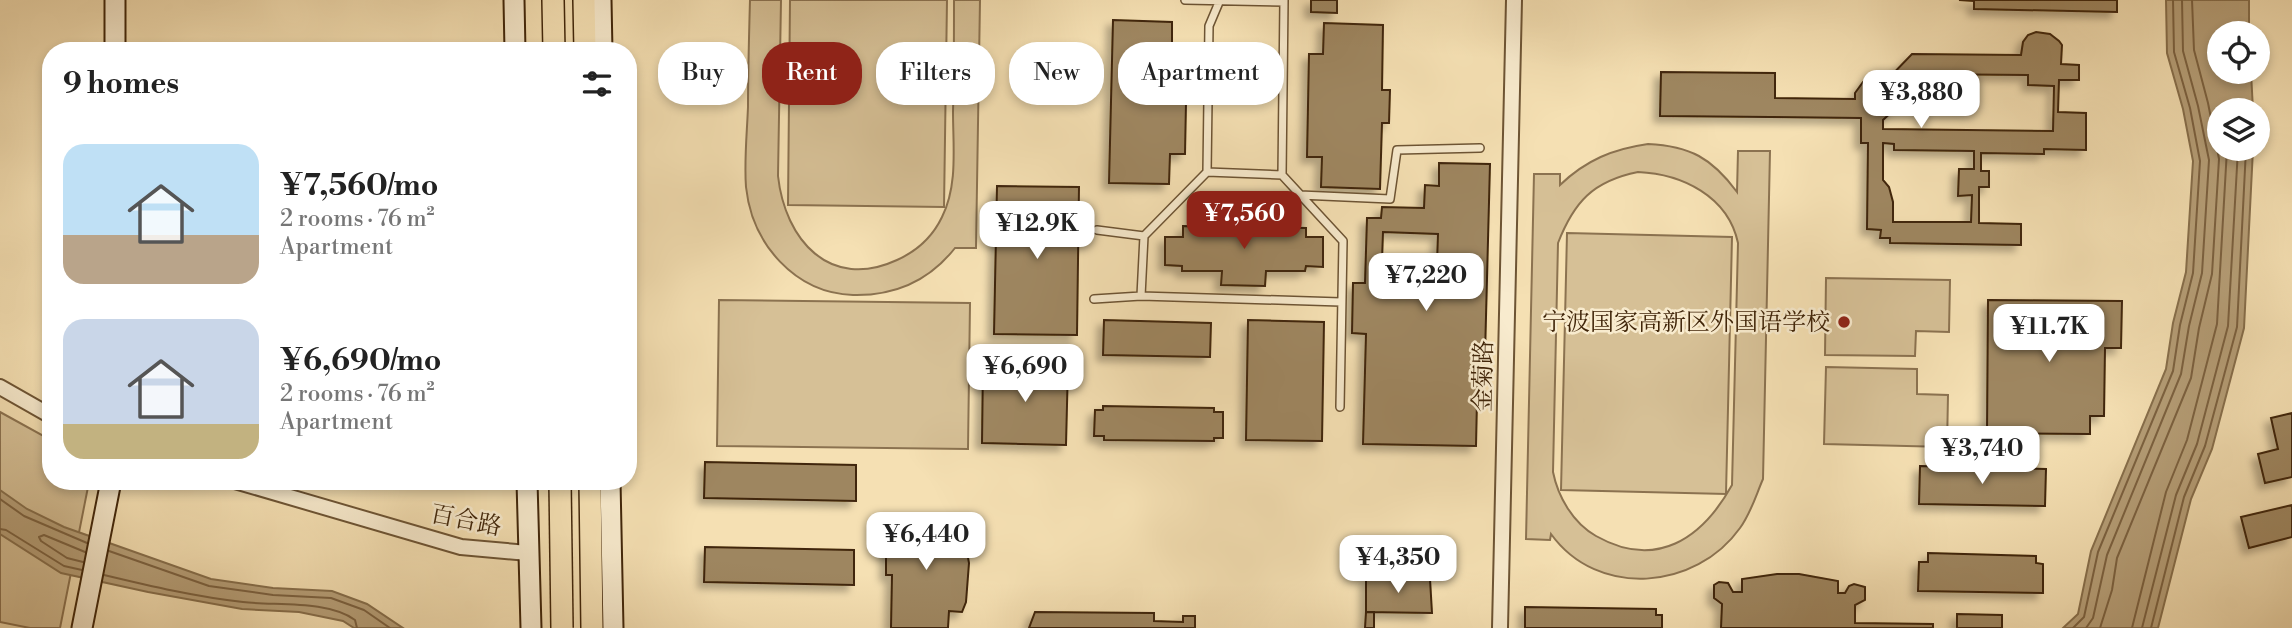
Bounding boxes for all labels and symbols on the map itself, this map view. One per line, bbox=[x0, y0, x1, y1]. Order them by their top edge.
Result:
pin: ¥3,880 bbox=[1864, 71, 1978, 130]
pin: ¥7,560 bbox=[1187, 191, 1301, 251]
pin: ¥12.9K bbox=[980, 202, 1094, 261]
pin: ¥7,220 bbox=[1369, 254, 1483, 313]
pin: ¥11.7K bbox=[1992, 304, 2106, 364]
place label: 宁波国家高新区外国语学校 bbox=[1542, 308, 1830, 338]
marker: 宁波国家高新区外国语学校 bbox=[1836, 314, 1852, 330]
street label: 金菊路 bbox=[1468, 340, 1500, 412]
pin: ¥6,690 bbox=[968, 344, 1082, 404]
pin: ¥3,740 bbox=[1925, 426, 2039, 486]
street label: 百合路 bbox=[428, 499, 504, 543]
pin: ¥6,440 bbox=[869, 512, 983, 572]
pin: ¥4,350 bbox=[1341, 536, 1455, 595]

